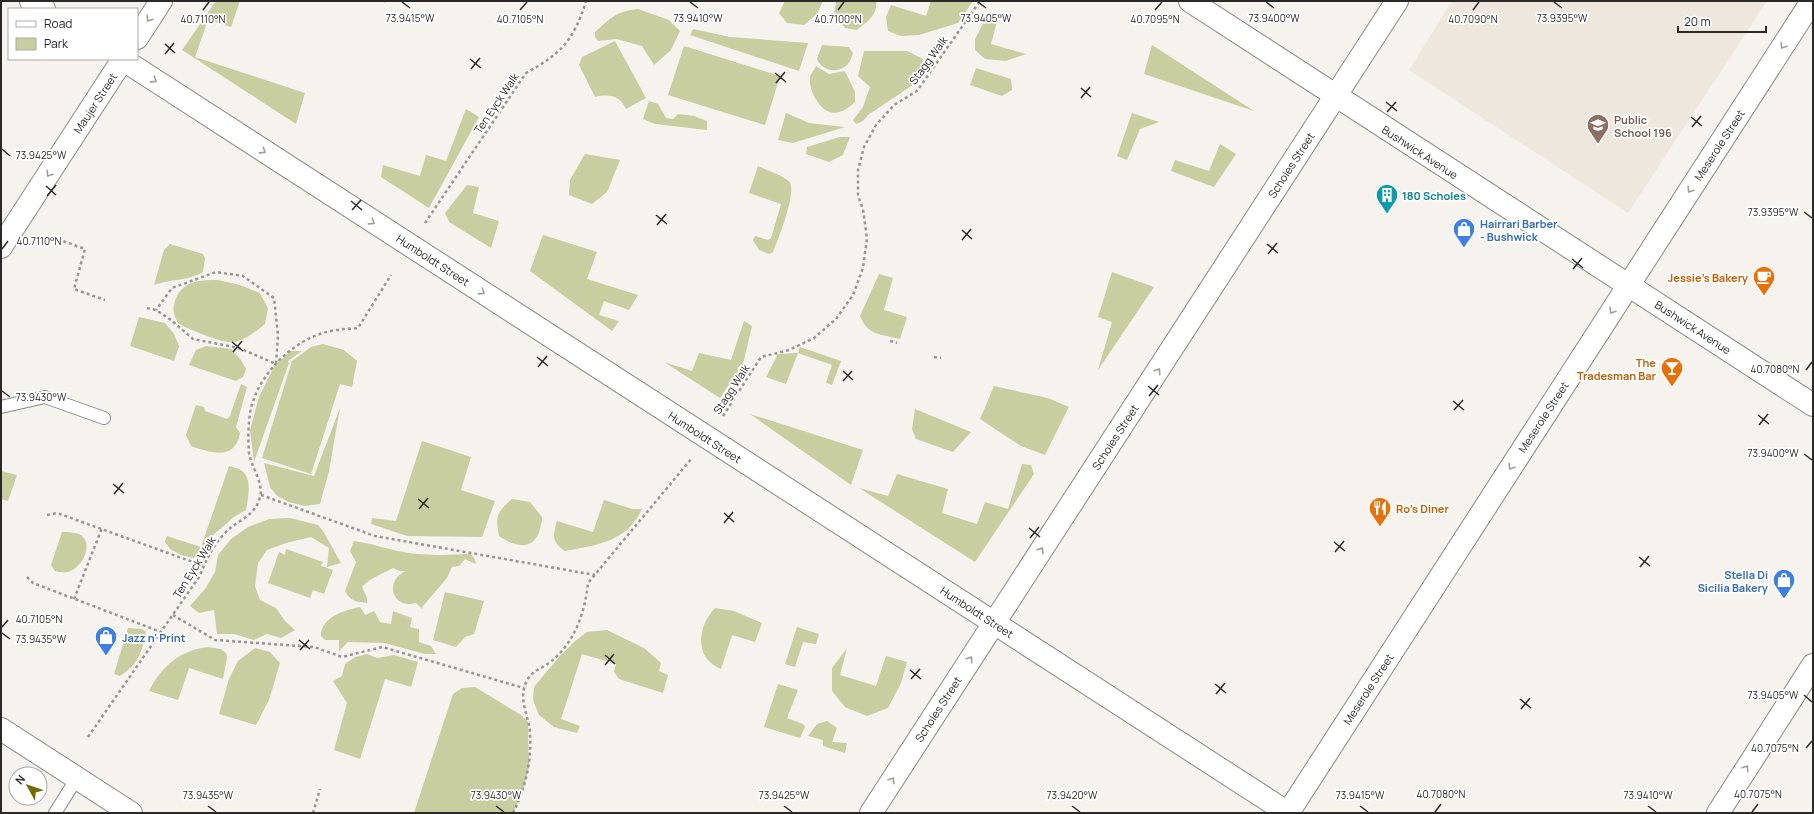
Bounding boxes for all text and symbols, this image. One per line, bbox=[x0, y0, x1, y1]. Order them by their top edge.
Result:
legend bbox=[8, 8, 138, 60]
scale bar bbox=[1678, 8, 1766, 34]
text: 73.9415°W bbox=[386, 11, 435, 25]
text: 73.9410°W bbox=[673, 11, 723, 25]
text: 73.9405°W bbox=[961, 11, 1012, 25]
text: 73.9400°W bbox=[1248, 11, 1300, 25]
text: 73.9395°W bbox=[1537, 11, 1588, 25]
text: 40.7110°N bbox=[181, 12, 226, 26]
text: 40.7105°N bbox=[497, 12, 543, 26]
text: 40.7100°N bbox=[815, 12, 862, 26]
text: 40.7095°N bbox=[1131, 12, 1180, 26]
text: 40.7090°N bbox=[1448, 12, 1498, 26]
text: 20 m bbox=[1684, 13, 1711, 30]
text: Road bbox=[44, 15, 72, 32]
one-way arrow bbox=[146, 15, 154, 22]
street label: Stagg Walk bbox=[905, 32, 951, 87]
text: Park bbox=[44, 35, 69, 52]
one-way arrow bbox=[1781, 41, 1788, 48]
street label: Ten Eyck Walk bbox=[470, 69, 522, 136]
street label: Maujer Street bbox=[70, 70, 120, 136]
one-way arrow bbox=[150, 75, 157, 83]
street label: Meserole Street bbox=[1690, 107, 1748, 183]
school or university icon: Public School 196 bbox=[1585, 112, 1611, 145]
place label: Public School 196 bbox=[1614, 112, 1672, 140]
street label: Bushwick Avenue bbox=[1379, 122, 1461, 183]
street label: Scholes Street bbox=[1264, 129, 1318, 201]
one-way arrow bbox=[259, 146, 266, 153]
text: 73.9425°W bbox=[16, 148, 67, 162]
one-way arrow bbox=[46, 170, 53, 177]
building icon: 180 Scholes bbox=[1374, 182, 1400, 215]
one-way arrow bbox=[1687, 186, 1695, 193]
place label: 180 Scholes bbox=[1402, 188, 1466, 203]
text: 73.9395°W bbox=[1748, 205, 1799, 219]
shop icon: Hairrari Barber - Bushwick bbox=[1451, 216, 1477, 249]
place label: Hairrari Barber - Bushwick bbox=[1480, 216, 1558, 244]
one-way arrow bbox=[368, 217, 375, 224]
street label: Humboldt Street bbox=[394, 231, 472, 289]
text: 40.7110°N bbox=[17, 234, 62, 248]
cafe icon: Jessie's Bakery bbox=[1751, 264, 1777, 297]
place label: Jessie's Bakery bbox=[1668, 270, 1749, 285]
one-way arrow bbox=[477, 287, 484, 294]
street label: Bushwick Avenue bbox=[1652, 297, 1734, 358]
one-way arrow bbox=[1609, 307, 1617, 314]
place label: The Tradesman Bar bbox=[1577, 355, 1657, 383]
bar icon: The Tradesman Bar bbox=[1659, 355, 1685, 388]
street label: Stagg Walk bbox=[709, 361, 753, 417]
text: 40.7080°N bbox=[1751, 362, 1800, 376]
one-way arrow bbox=[1153, 368, 1160, 375]
street label: Meserole Street bbox=[1514, 379, 1572, 455]
text: 73.9430°W bbox=[16, 390, 67, 404]
street label: Scholes Street bbox=[1088, 401, 1142, 473]
street label: Humboldt Street bbox=[666, 408, 744, 466]
text: 73.9400°W bbox=[1747, 446, 1799, 460]
one-way arrow bbox=[1508, 463, 1516, 470]
restaurant icon: Ro's Diner bbox=[1367, 495, 1393, 528]
place label: Ro's Diner bbox=[1396, 501, 1449, 516]
street label: Ten Eyck Walk bbox=[169, 533, 219, 601]
one-way arrow bbox=[1036, 547, 1044, 554]
place label: Stella Di Sicilia Bakery bbox=[1698, 567, 1769, 595]
shop icon: Stella Di Sicilia Bakery bbox=[1771, 567, 1797, 600]
street label: Humboldt Street bbox=[938, 583, 1016, 641]
text: 40.7105°N bbox=[16, 612, 62, 626]
shop icon: Jazz n' Print bbox=[93, 624, 119, 657]
place label: Jazz n' Print bbox=[122, 630, 186, 645]
text: 73.9435°W bbox=[16, 632, 67, 646]
street label: Meserole Street bbox=[1339, 651, 1397, 727]
one-way arrow bbox=[966, 656, 973, 663]
street label: Scholes Street bbox=[911, 673, 965, 745]
text: 73.9405°W bbox=[1748, 688, 1799, 702]
text: 40.7075°N bbox=[1751, 741, 1799, 755]
north arrow bbox=[8, 766, 48, 806]
one-way arrow bbox=[1742, 766, 1749, 773]
text: N bbox=[12, 771, 28, 787]
one-way arrow bbox=[888, 777, 895, 784]
text: 40.7080°N bbox=[1417, 787, 1466, 801]
text: 40.7075°N bbox=[1734, 787, 1782, 801]
text: 73.9435°W bbox=[183, 788, 234, 802]
text: 73.9430°W bbox=[471, 788, 522, 802]
text: 73.9425°W bbox=[759, 788, 810, 802]
text: 73.9420°W bbox=[1047, 788, 1098, 802]
text: 73.9415°W bbox=[1336, 788, 1385, 802]
text: 73.9410°W bbox=[1623, 788, 1673, 802]

